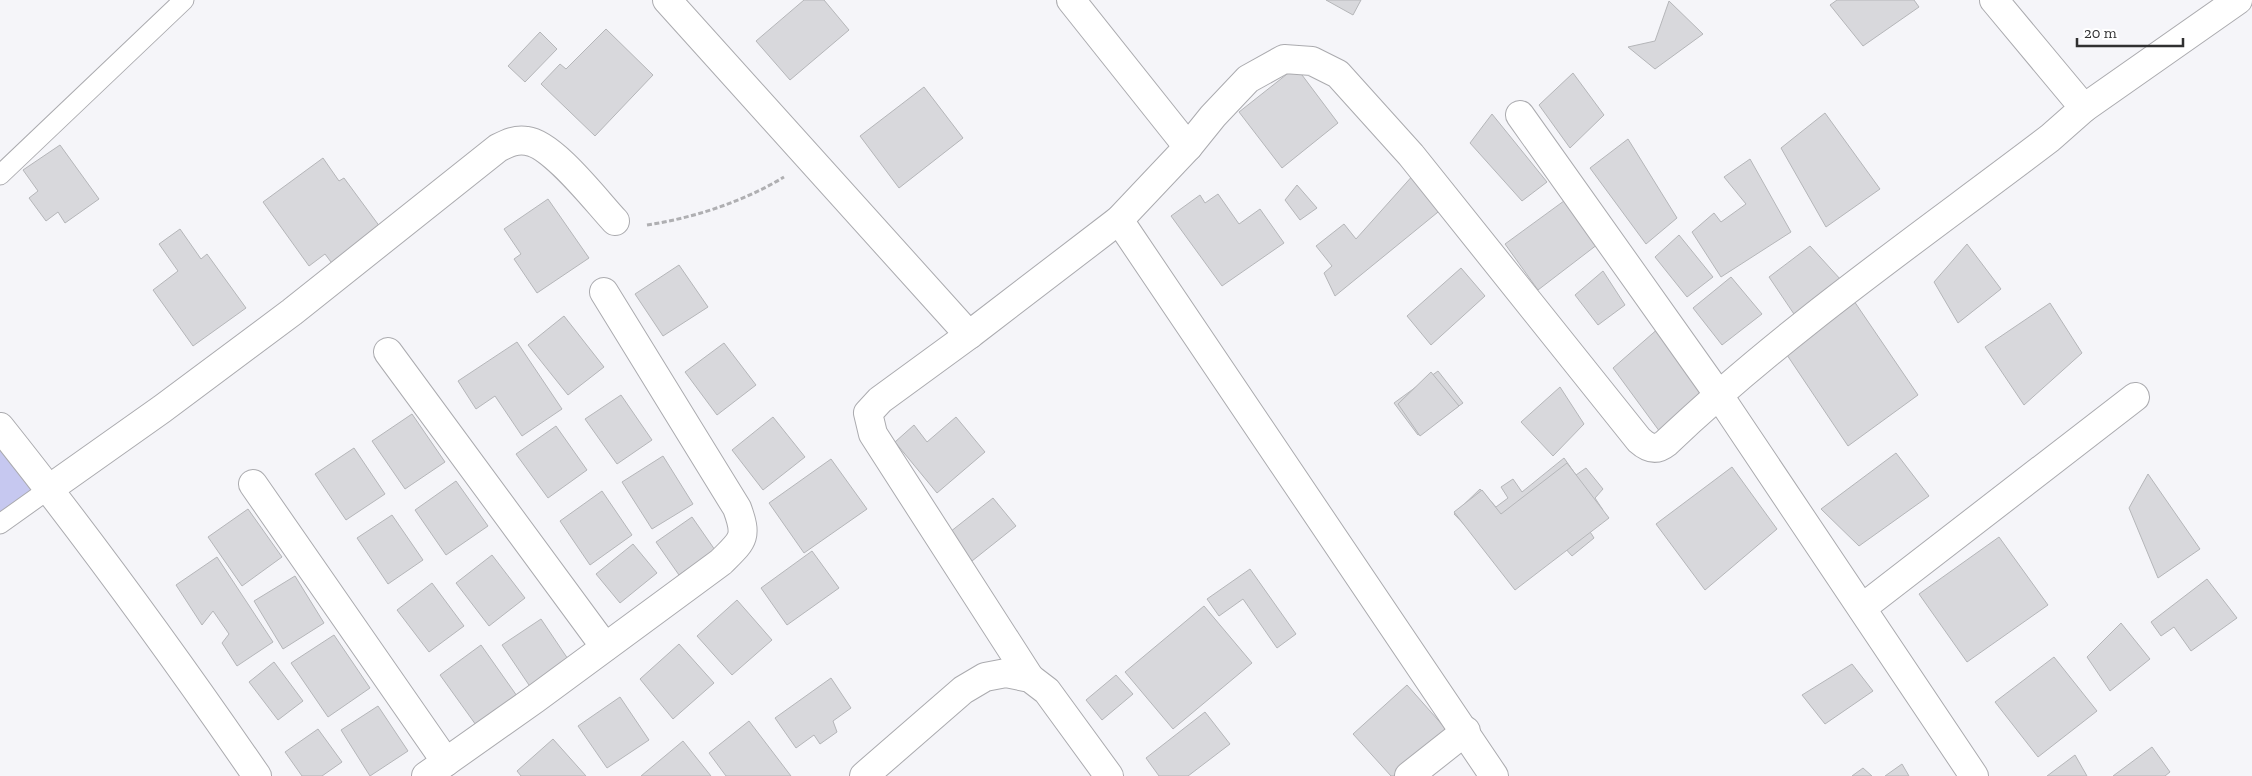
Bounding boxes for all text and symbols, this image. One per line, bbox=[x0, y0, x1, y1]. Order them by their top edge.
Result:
scale bar bbox=[2077, 15, 2183, 47]
text: 20 m bbox=[2084, 24, 2117, 42]

